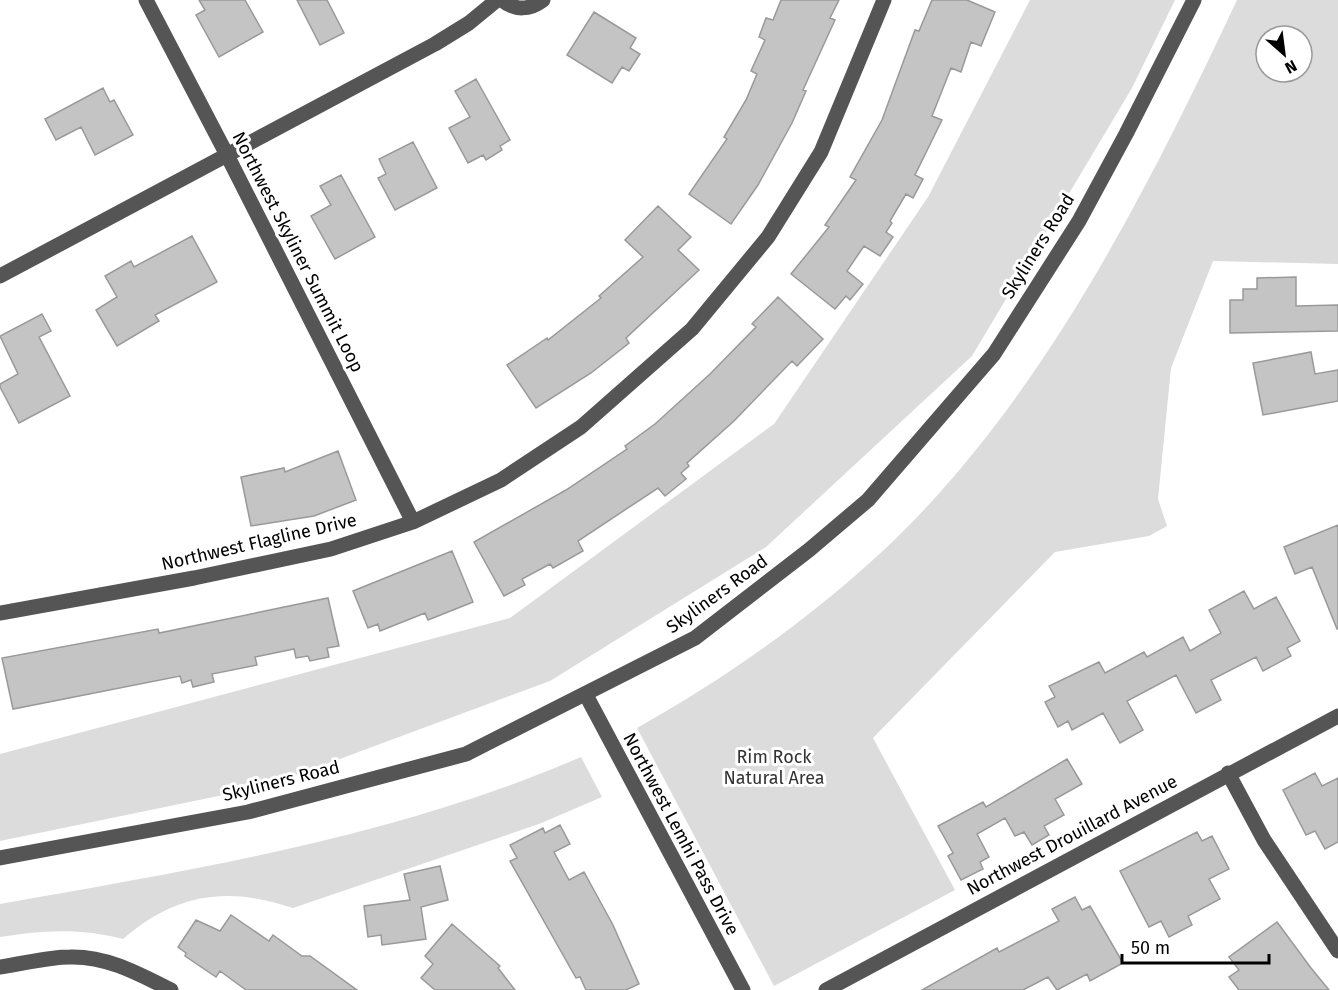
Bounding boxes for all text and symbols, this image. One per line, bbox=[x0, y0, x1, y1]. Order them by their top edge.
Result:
north arrow bbox=[1254, 24, 1314, 84]
text: N bbox=[1282, 56, 1300, 78]
street label: Northwest Skyliner Summit Loop bbox=[228, 128, 368, 376]
street label: Skyliners Road bbox=[997, 189, 1079, 303]
street label: Northwest Flagline Drive bbox=[159, 509, 359, 575]
street label: Skyliners Road bbox=[662, 550, 772, 638]
street label: Northwest Lemhi Pass Drive bbox=[618, 729, 744, 939]
park label: Rim Rock Natural Area bbox=[723, 746, 825, 789]
street label: Skyliners Road bbox=[220, 756, 342, 806]
street label: Northwest Drouillard Avenue bbox=[963, 770, 1181, 900]
scale bar bbox=[1122, 927, 1269, 965]
text: 50 m bbox=[1131, 937, 1170, 959]

